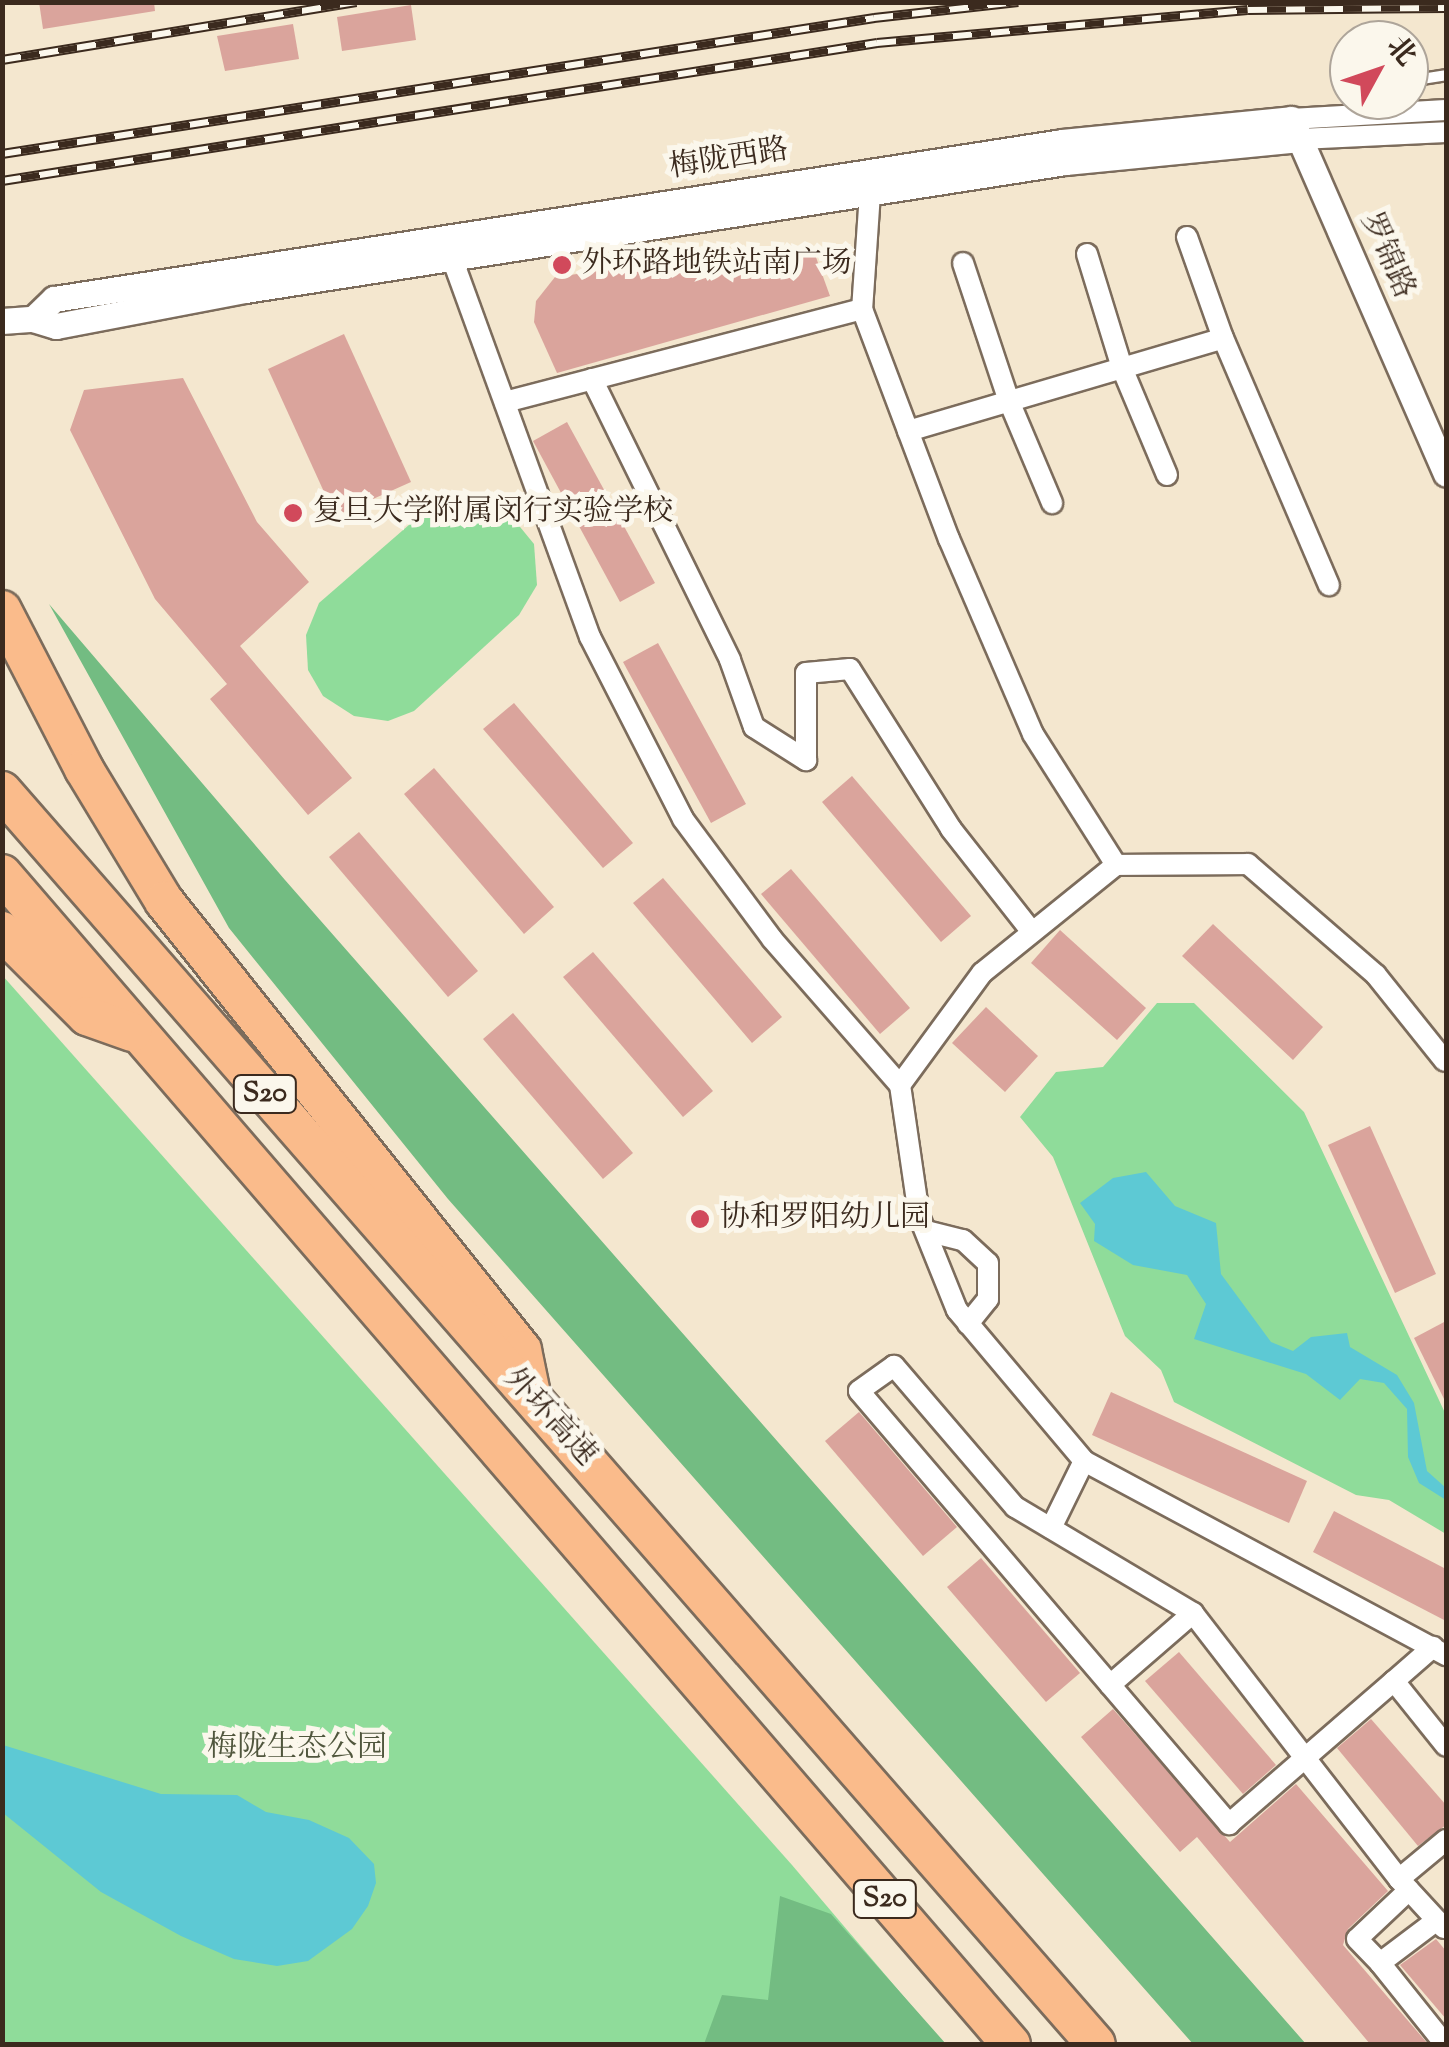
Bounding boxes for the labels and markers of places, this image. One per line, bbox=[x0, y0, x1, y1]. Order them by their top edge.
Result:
place label: 外环路地铁站南广场 bbox=[582, 247, 852, 283]
marker: 外环路地铁站南广场 bbox=[551, 254, 573, 276]
place label: 复旦大学附属闵行实验学校 bbox=[313, 495, 673, 531]
marker: 复旦大学附属闵行实验学校 bbox=[282, 502, 304, 524]
place label: 协和罗阳幼儿园 bbox=[720, 1201, 930, 1237]
marker: 协和罗阳幼儿园 bbox=[689, 1208, 711, 1230]

